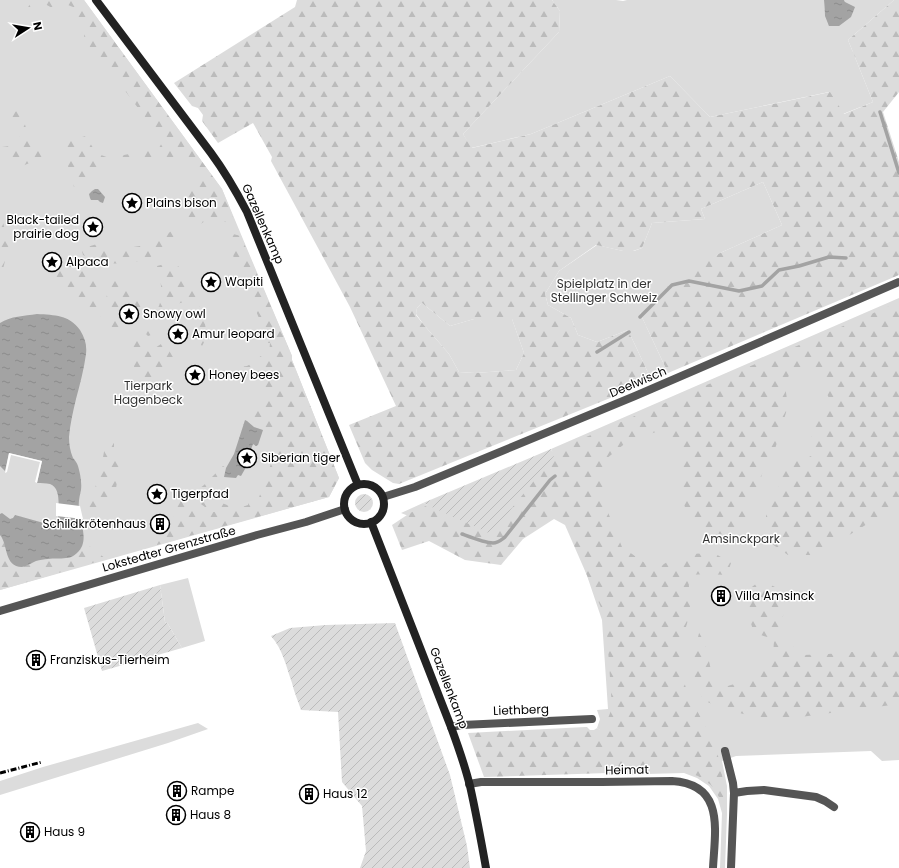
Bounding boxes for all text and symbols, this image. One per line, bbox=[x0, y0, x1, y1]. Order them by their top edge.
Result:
north arrow bbox=[8, 8, 48, 48]
text: N bbox=[29, 20, 46, 32]
street label: Gazellenkamp bbox=[238, 181, 289, 267]
place icon: Plains bison bbox=[121, 192, 143, 214]
place label: Plains bison bbox=[146, 194, 217, 211]
place label: Black-tailed prairie dog bbox=[7, 211, 79, 242]
place icon: Black-tailed prairie dog bbox=[82, 216, 104, 238]
place icon: Alpaca bbox=[41, 251, 63, 273]
place label: Alpaca bbox=[66, 253, 109, 270]
place icon: Wapiti bbox=[200, 271, 222, 293]
place label: Wapiti bbox=[225, 273, 263, 290]
park label: Spielplatz in der Stellinger Schweiz bbox=[551, 275, 657, 306]
place icon: Snowy owl bbox=[118, 303, 140, 325]
place label: Snowy owl bbox=[143, 305, 206, 322]
place icon: Amur leopard bbox=[167, 323, 189, 345]
place label: Amur leopard bbox=[192, 325, 275, 342]
street label: Deelwisch bbox=[607, 362, 669, 401]
place icon: Honey bees bbox=[184, 364, 206, 386]
place label: Honey bees bbox=[209, 366, 279, 383]
park label: Tierpark Hagenbeck bbox=[114, 377, 183, 408]
place icon: Siberian tiger bbox=[236, 447, 258, 469]
place label: Siberian tiger bbox=[261, 449, 341, 466]
place icon: Tigerpfad bbox=[146, 483, 168, 505]
place label: Tigerpfad bbox=[171, 485, 229, 502]
building icon: Schildkrötenhaus bbox=[149, 513, 171, 535]
place label: Schildkrötenhaus bbox=[42, 515, 146, 532]
street label: Lokstedter Grenzstraße bbox=[100, 521, 238, 576]
park label: Amsinckpark bbox=[702, 530, 781, 547]
building icon: Villa Amsinck bbox=[710, 585, 732, 607]
place label: Villa Amsinck bbox=[735, 587, 815, 604]
street label: Gazellenkamp bbox=[426, 645, 473, 731]
building icon: Franziskus-Tierheim bbox=[25, 649, 47, 671]
place label: Franziskus-Tierheim bbox=[50, 651, 170, 668]
street label: Liethberg bbox=[493, 700, 549, 719]
street label: Heimat bbox=[605, 761, 649, 778]
building icon: Rampe bbox=[166, 780, 188, 802]
place label: Rampe bbox=[191, 782, 234, 799]
building icon: Haus 12 bbox=[298, 783, 320, 805]
place label: Haus 12 bbox=[323, 785, 367, 802]
building icon: Haus 8 bbox=[165, 804, 187, 826]
place label: Haus 8 bbox=[190, 806, 231, 823]
building icon: Haus 9 bbox=[19, 821, 41, 843]
place label: Haus 9 bbox=[44, 823, 85, 840]

